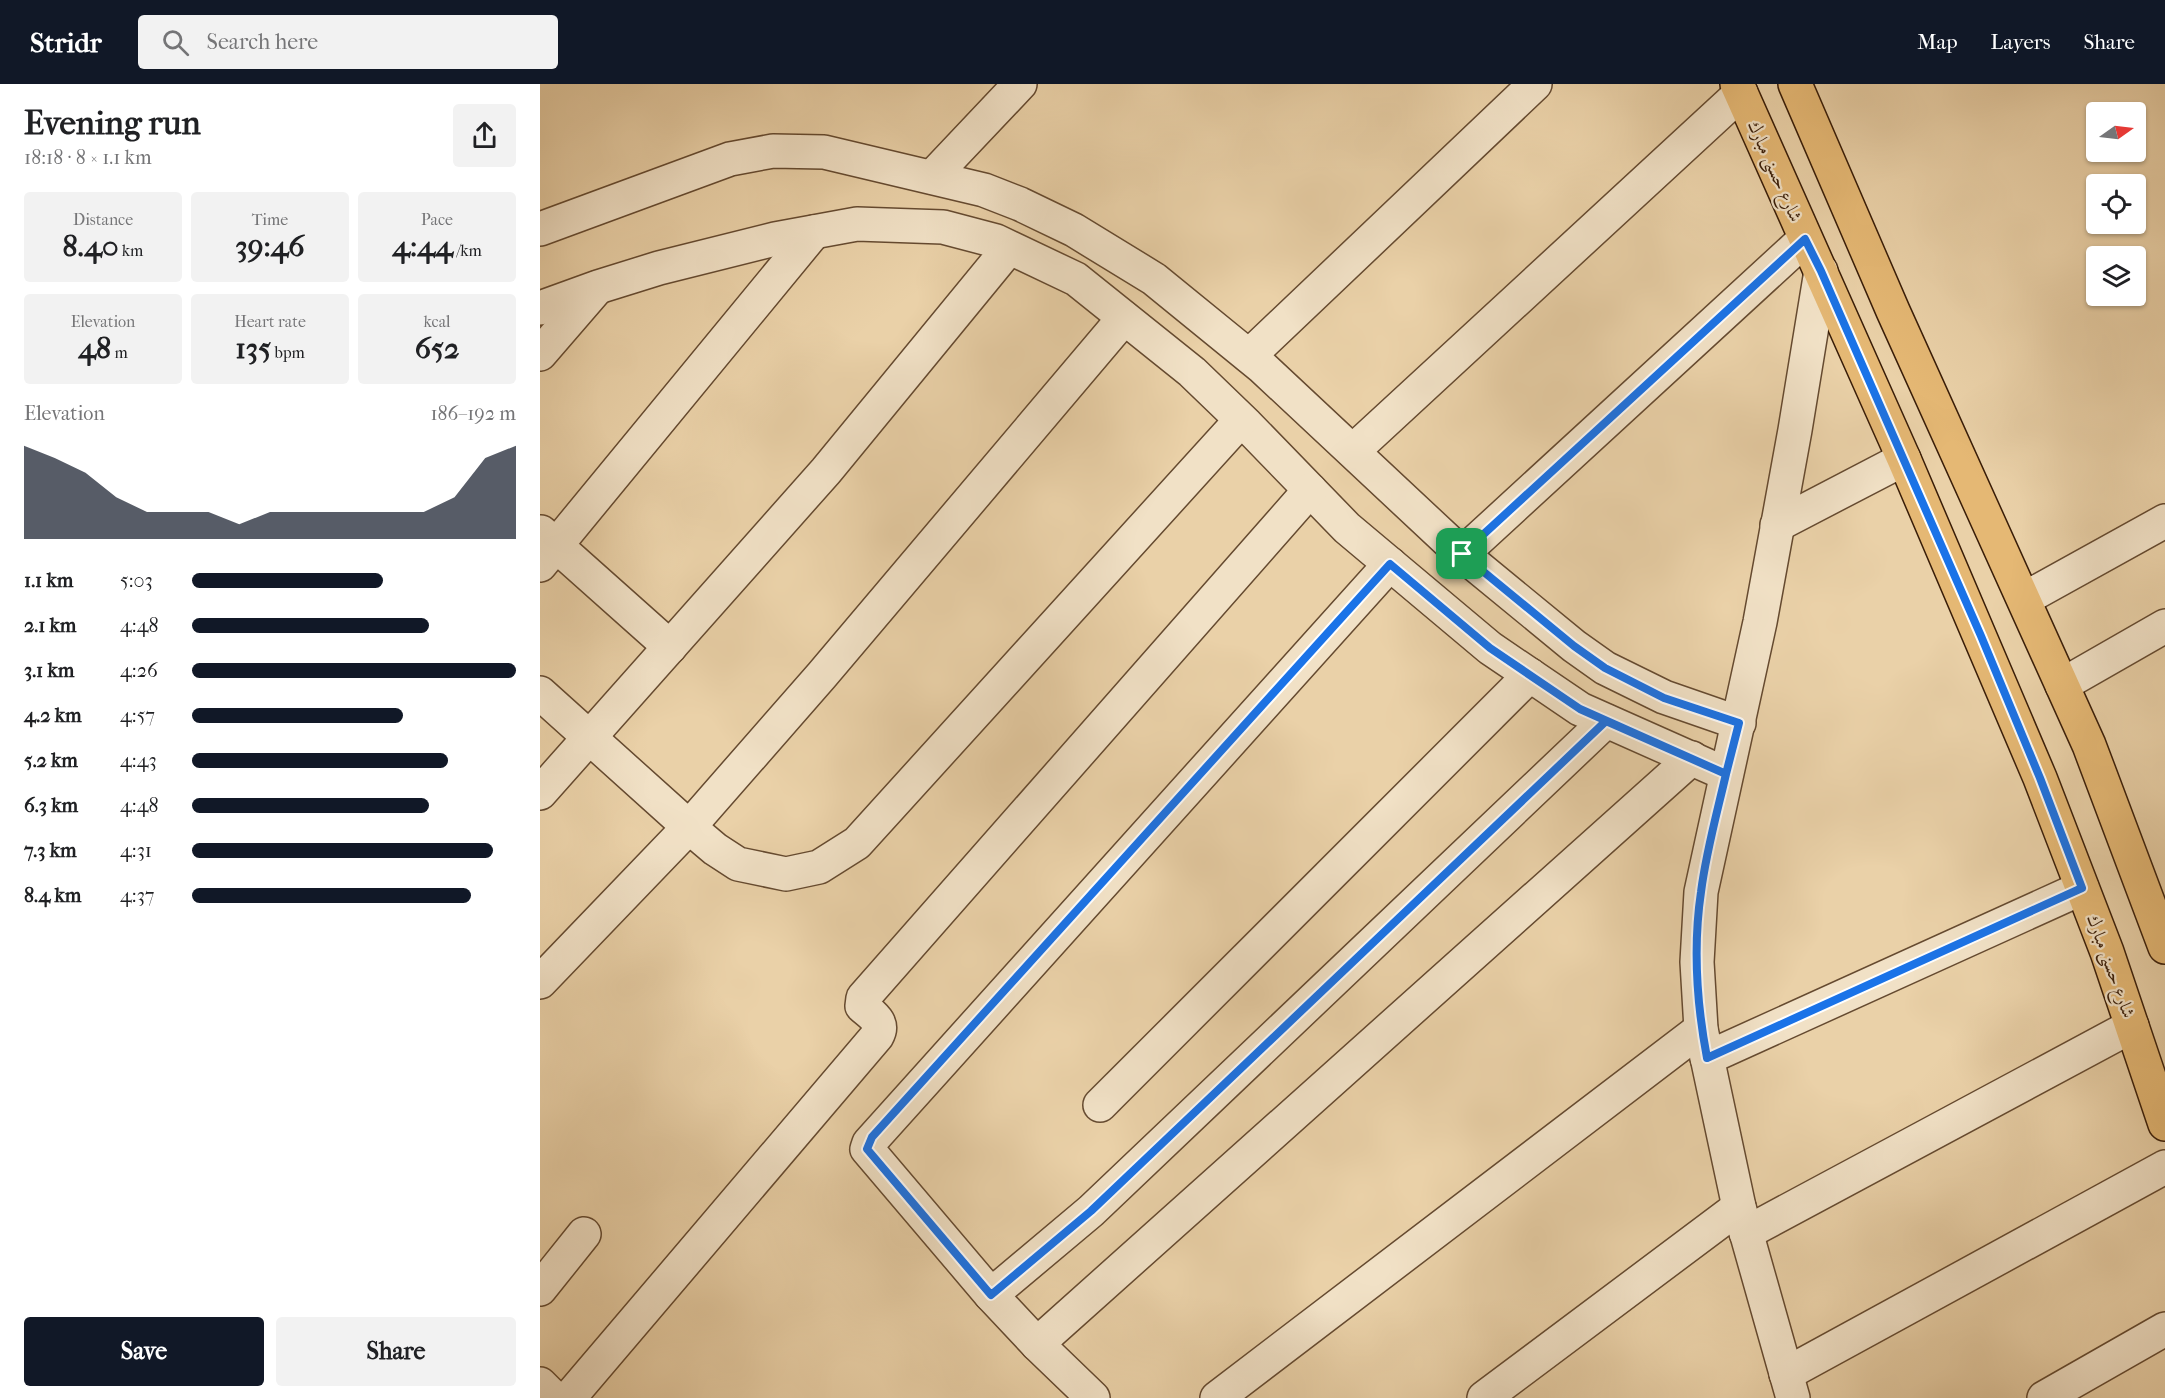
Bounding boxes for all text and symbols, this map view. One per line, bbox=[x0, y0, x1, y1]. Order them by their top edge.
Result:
search box bbox=[138, 15, 558, 69]
text: Stridr bbox=[30, 26, 102, 59]
icon: search bbox=[159, 26, 192, 59]
text: Search here bbox=[207, 29, 318, 55]
text: Map bbox=[1917, 30, 1958, 54]
text: Layers bbox=[1991, 30, 2050, 54]
text: Share bbox=[2083, 30, 2135, 54]
north arrow bbox=[2086, 102, 2146, 162]
map controls bbox=[2086, 102, 2146, 306]
text: Evening run bbox=[24, 104, 201, 143]
button: share bbox=[453, 104, 516, 167]
street label: شارع حسنى مبارك bbox=[1739, 117, 1806, 227]
text: 18:18 · 8 × 1.1 km bbox=[24, 146, 152, 169]
button: locate bbox=[2086, 174, 2146, 234]
text: Distance bbox=[73, 210, 133, 229]
text: Time bbox=[252, 210, 288, 229]
text: Pace bbox=[421, 210, 453, 229]
text: 8.40 bbox=[63, 229, 118, 264]
text: 39:46 bbox=[235, 229, 305, 264]
text: 4:44 bbox=[392, 229, 453, 264]
text: km bbox=[118, 241, 143, 260]
text: /km bbox=[453, 241, 482, 260]
button: layers bbox=[2086, 246, 2146, 306]
text: Elevation bbox=[71, 312, 135, 331]
text: Heart rate bbox=[234, 312, 306, 331]
text: kcal bbox=[424, 312, 450, 331]
text: 48 bbox=[78, 331, 111, 366]
text: 135 bbox=[235, 331, 271, 366]
text: 652 bbox=[415, 331, 459, 366]
text: m bbox=[111, 343, 128, 362]
text: bpm bbox=[271, 343, 305, 362]
text: Elevation bbox=[24, 402, 105, 425]
text: 186–192 m bbox=[430, 402, 516, 425]
pin bbox=[1436, 528, 1487, 579]
icon: arrive bbox=[1445, 537, 1478, 570]
text: 1.1 km bbox=[24, 569, 73, 592]
text: 5:03 bbox=[120, 569, 153, 592]
text: 2.1 km bbox=[24, 614, 77, 637]
text: 4:48 bbox=[120, 614, 159, 637]
text: 3.1 km bbox=[24, 659, 74, 682]
text: 4:26 bbox=[120, 659, 158, 682]
text: 4.2 km bbox=[24, 704, 82, 727]
text: 4:57 bbox=[120, 704, 155, 727]
text: 5.2 km bbox=[24, 749, 78, 772]
text: 4:43 bbox=[120, 749, 157, 772]
text: 6.3 km bbox=[24, 794, 78, 817]
text: 4:48 bbox=[120, 794, 159, 817]
text: 7.3 km bbox=[24, 839, 77, 862]
text: 4:31 bbox=[120, 839, 152, 862]
text: 8.4 km bbox=[24, 884, 81, 907]
text: 4:37 bbox=[120, 884, 155, 907]
street label: شارع حسنى مبارك bbox=[2078, 912, 2139, 1022]
button: Save bbox=[24, 1317, 264, 1386]
button: Share bbox=[276, 1317, 516, 1386]

